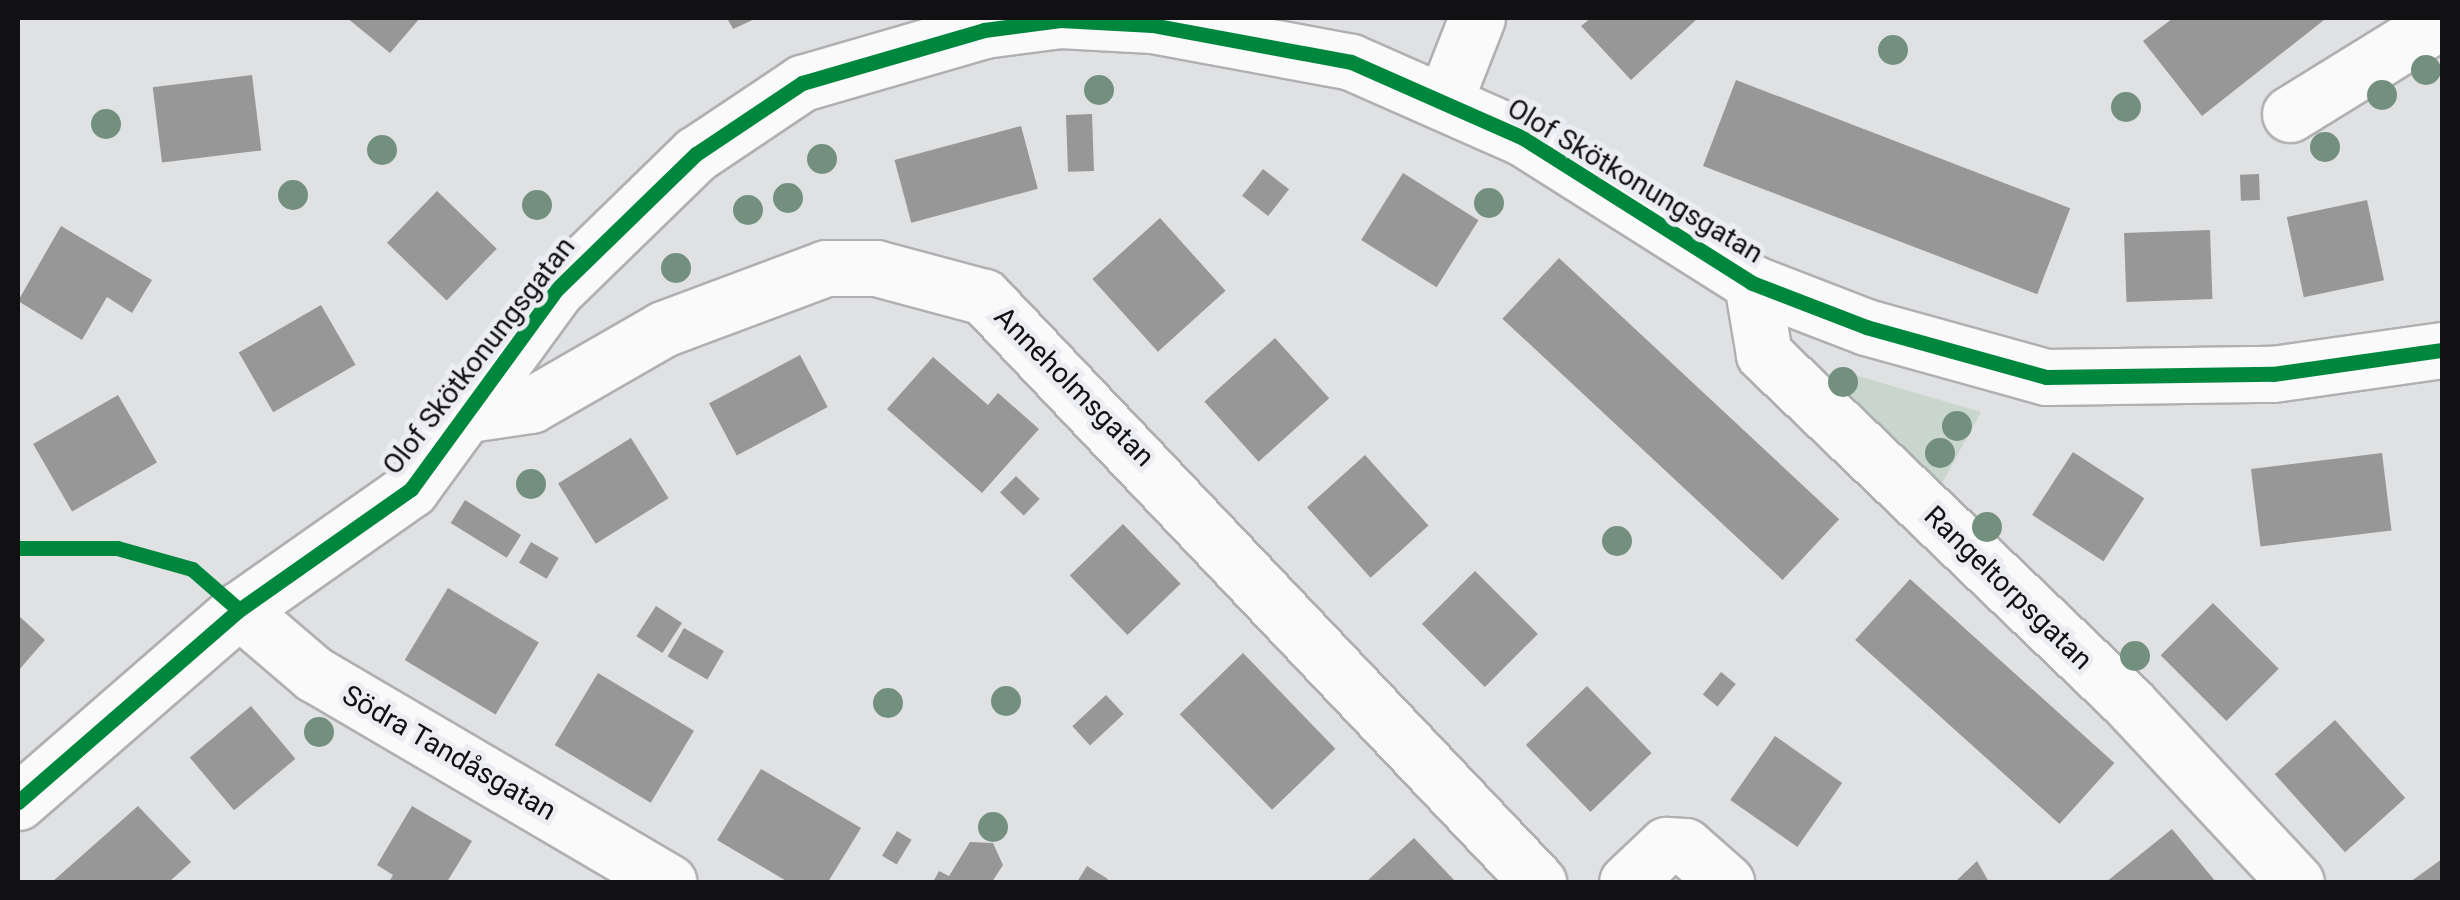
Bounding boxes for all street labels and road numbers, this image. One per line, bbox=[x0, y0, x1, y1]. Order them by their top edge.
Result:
street label: Olof Skötkonungsgatan bbox=[1501, 91, 1769, 271]
street label: Olof Skötkonungsgatan bbox=[376, 231, 582, 481]
street label: Anneholmsgatan bbox=[987, 300, 1161, 474]
street label: Rangeltorpsgatan bbox=[1917, 499, 2099, 677]
street label: Södra Tandåsgatan bbox=[336, 678, 562, 828]

